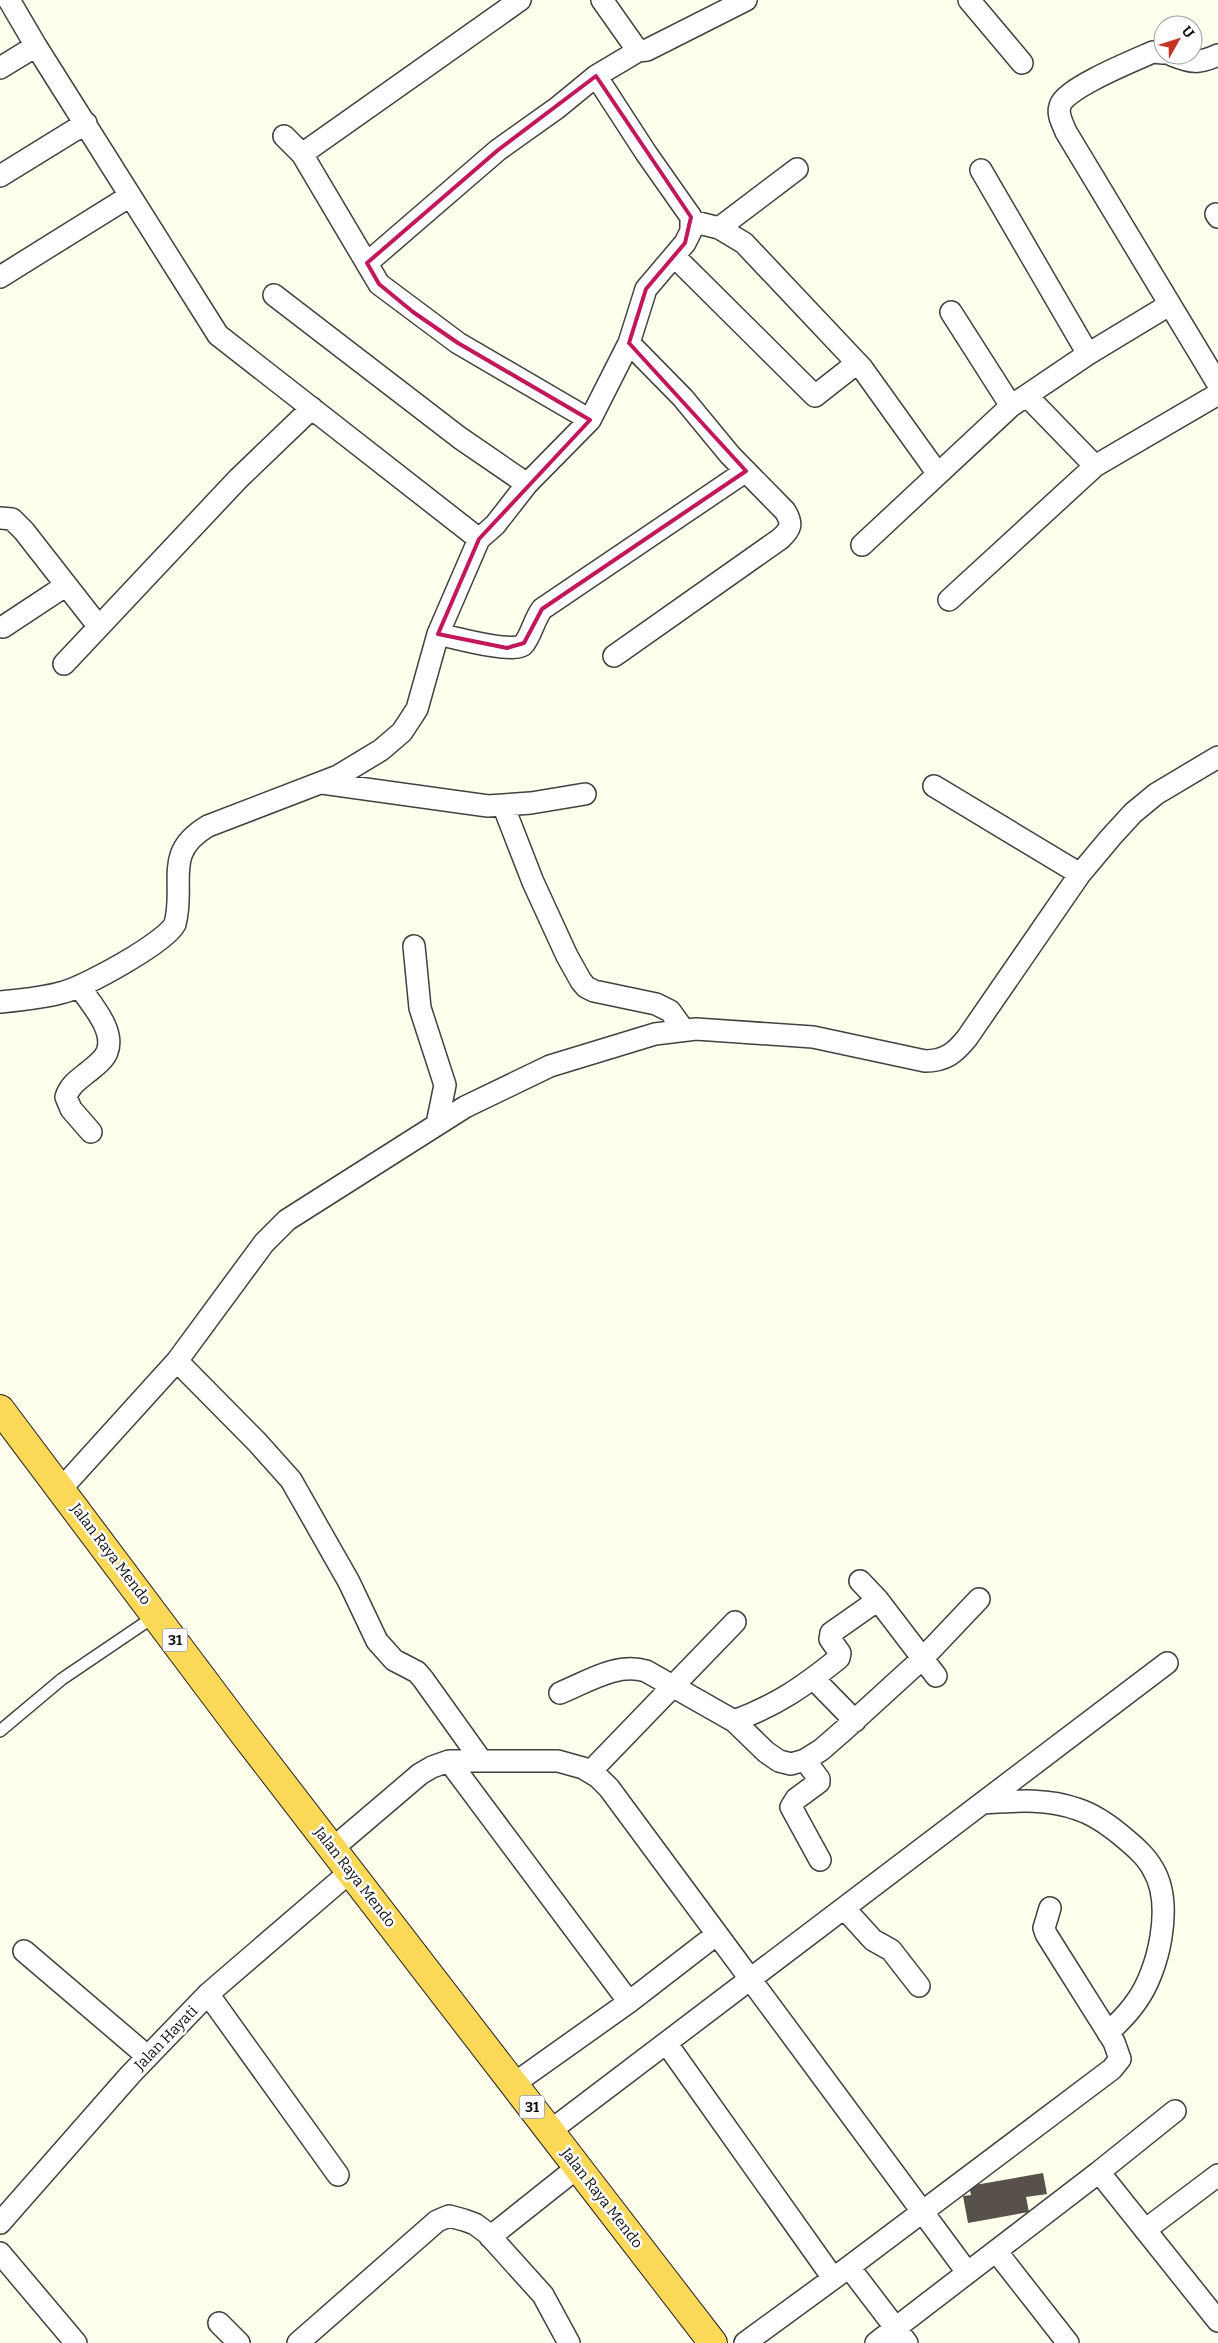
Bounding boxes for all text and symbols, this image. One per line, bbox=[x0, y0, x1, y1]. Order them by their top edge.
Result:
north arrow bbox=[1153, 15, 1203, 65]
text: U bbox=[1178, 23, 1198, 42]
street label: Jalan Raya Mendo bbox=[66, 1499, 155, 1608]
road number: 31 bbox=[162, 1628, 188, 1652]
street label: Jalan Raya Mendo bbox=[310, 1823, 400, 1931]
street label: Jalan Hayati bbox=[130, 2002, 202, 2075]
road number: 31 bbox=[520, 2096, 544, 2118]
street label: Jalan Raya Mendo bbox=[557, 2144, 647, 2252]

